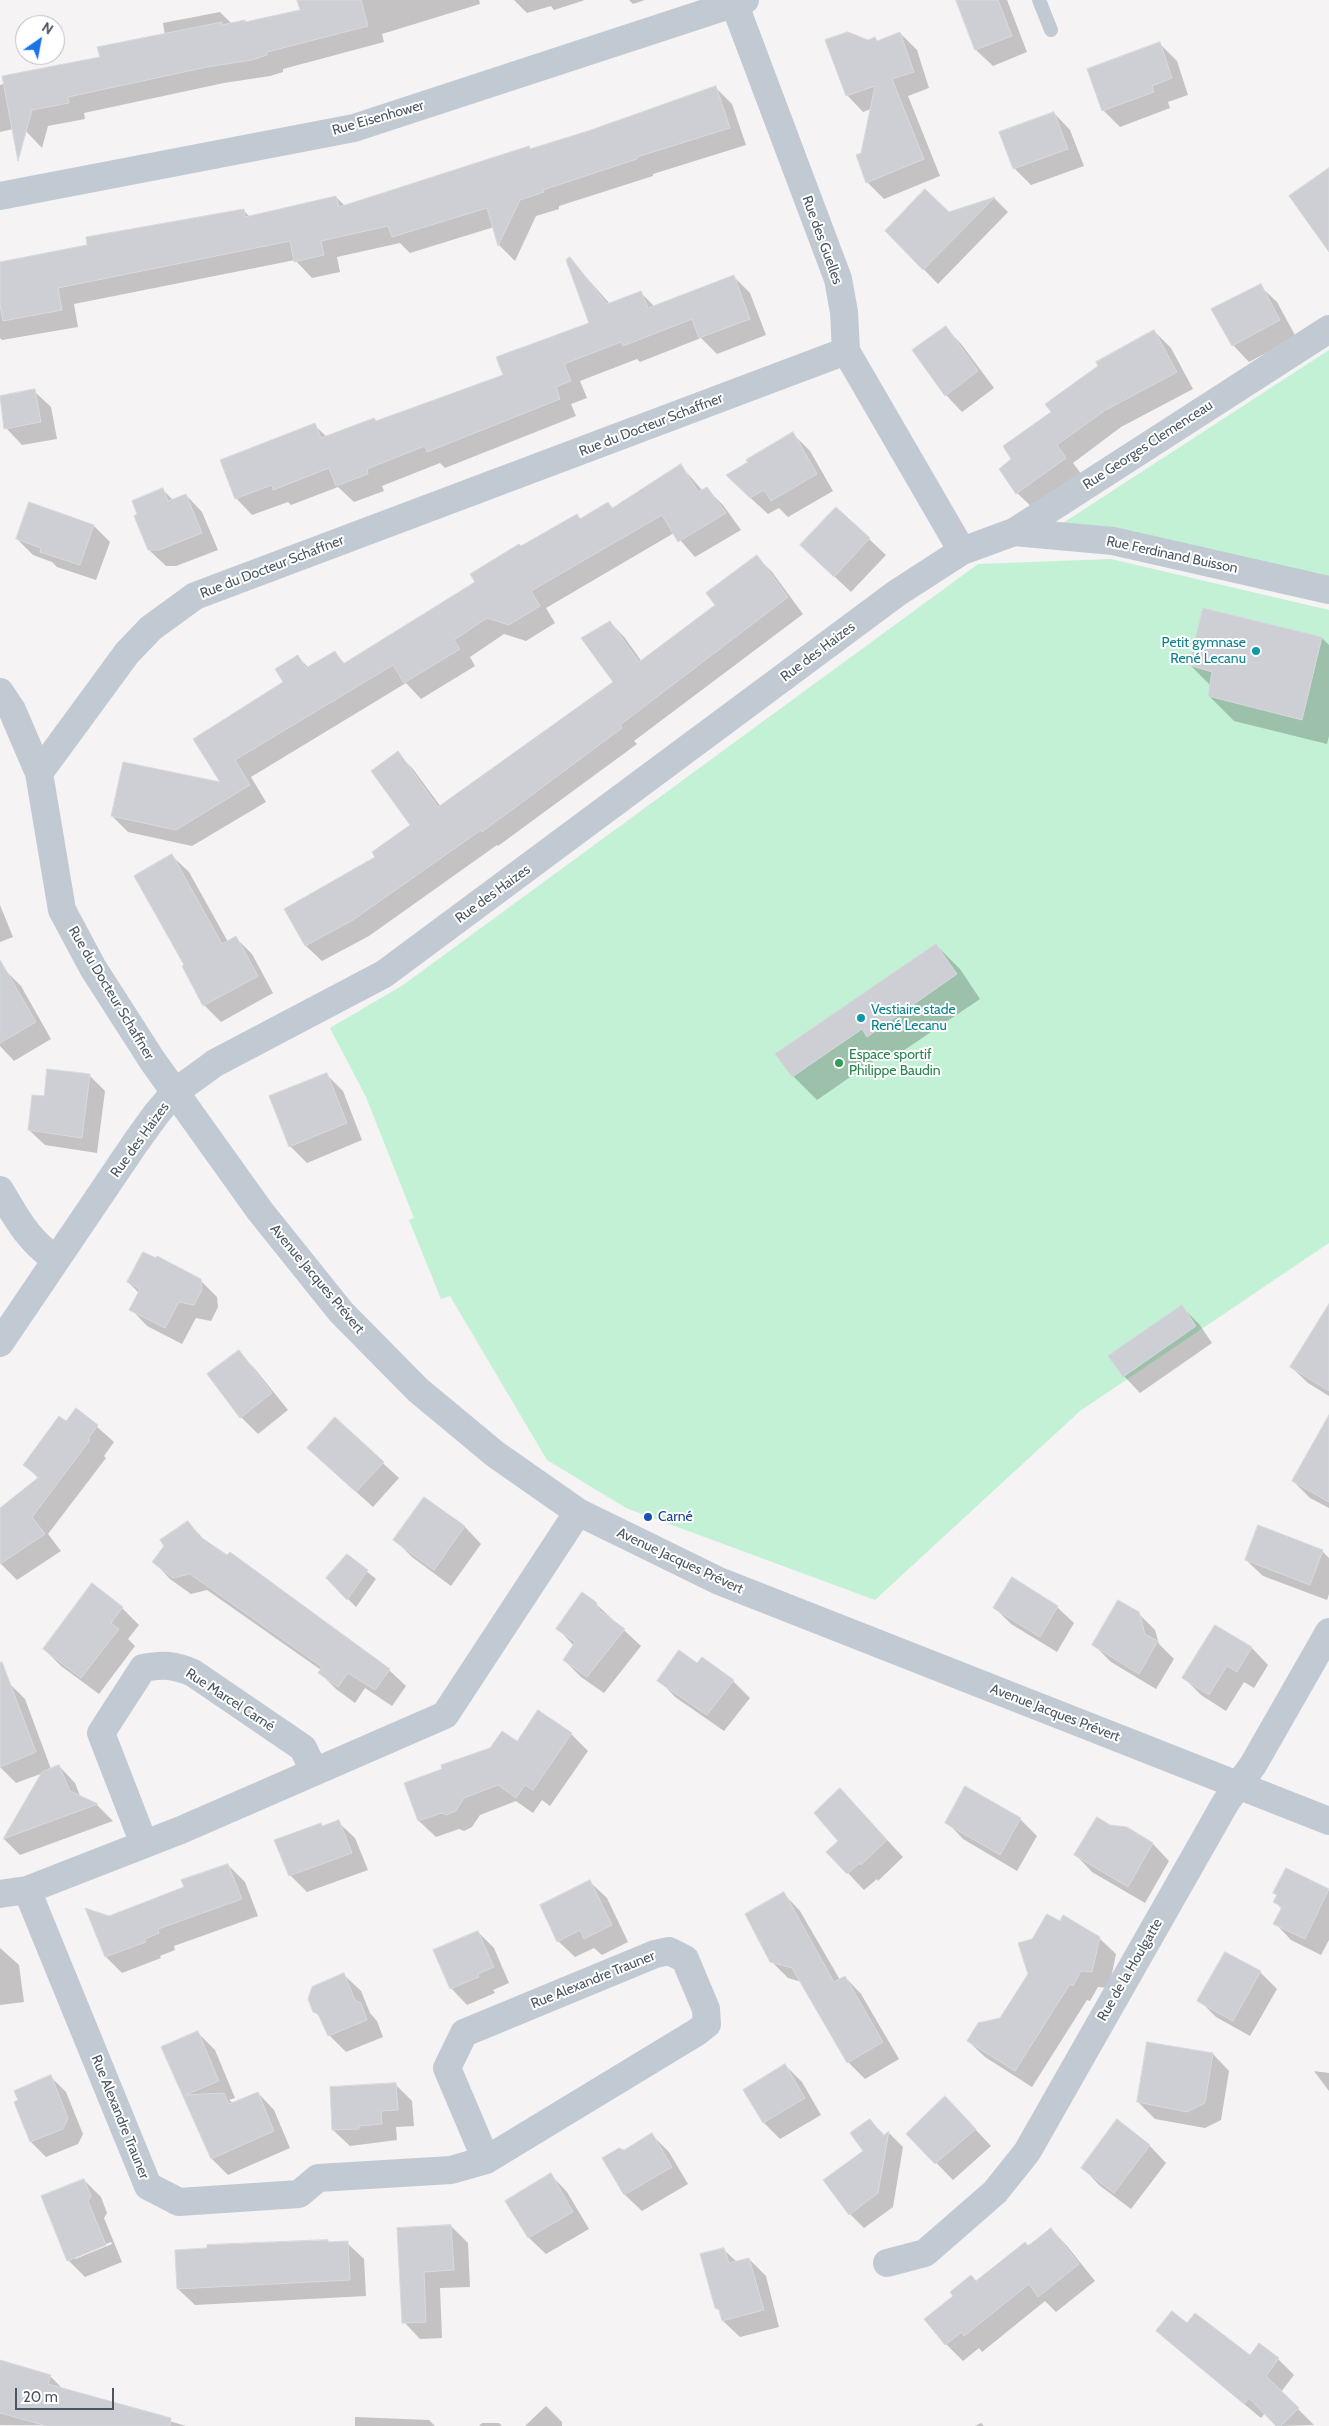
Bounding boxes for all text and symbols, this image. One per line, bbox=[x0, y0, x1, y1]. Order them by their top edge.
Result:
north arrow bbox=[15, 15, 65, 65]
text: N bbox=[39, 18, 57, 39]
street label: Rue Eisenhower bbox=[330, 97, 426, 139]
street label: Rue des Guelles bbox=[798, 193, 846, 287]
street label: Rue du Docteur Schaffner bbox=[577, 390, 725, 460]
street label: Rue Georges Clemenceau bbox=[1080, 397, 1216, 493]
street label: Rue du Docteur Schaffner bbox=[198, 532, 346, 602]
street label: Rue Ferdinand Buisson bbox=[1105, 533, 1239, 577]
street label: Rue des Haizes bbox=[778, 619, 858, 685]
place label: Petit gymnase René Lecanu bbox=[1162, 635, 1246, 668]
marker: Petit gymnase René Lecanu bbox=[1250, 645, 1262, 657]
street label: Rue des Haizes bbox=[452, 861, 534, 927]
street label: Rue du Docteur Schaffner bbox=[65, 923, 157, 1063]
place label: Vestiaire stade René Lecanu bbox=[871, 1002, 956, 1034]
marker: Vestiaire stade René Lecanu bbox=[855, 1012, 867, 1024]
place label: Espace sportif Philippe Baudin bbox=[849, 1047, 941, 1080]
marker: Espace sportif Philippe Baudin bbox=[833, 1057, 845, 1069]
street label: Rue des Haizes bbox=[107, 1099, 173, 1181]
street label: Avenue Jacques Prévert bbox=[266, 1221, 368, 1337]
place label: Carné bbox=[658, 1509, 693, 1525]
marker: Carné bbox=[642, 1511, 654, 1523]
street label: Avenue Jacques Prévert bbox=[614, 1524, 746, 1598]
street label: Rue Marcel Carné bbox=[182, 1665, 278, 1735]
street label: Avenue Jacques Prévert bbox=[988, 1681, 1122, 1745]
street label: Rue de la Houlgatte bbox=[1094, 1916, 1166, 2024]
street label: Rue Alexandre Trauner bbox=[529, 1947, 657, 2013]
street label: Rue Alexandre Trauner bbox=[87, 2053, 153, 2181]
scale bar bbox=[18, 2378, 116, 2410]
text: 20 m bbox=[23, 2388, 58, 2406]

